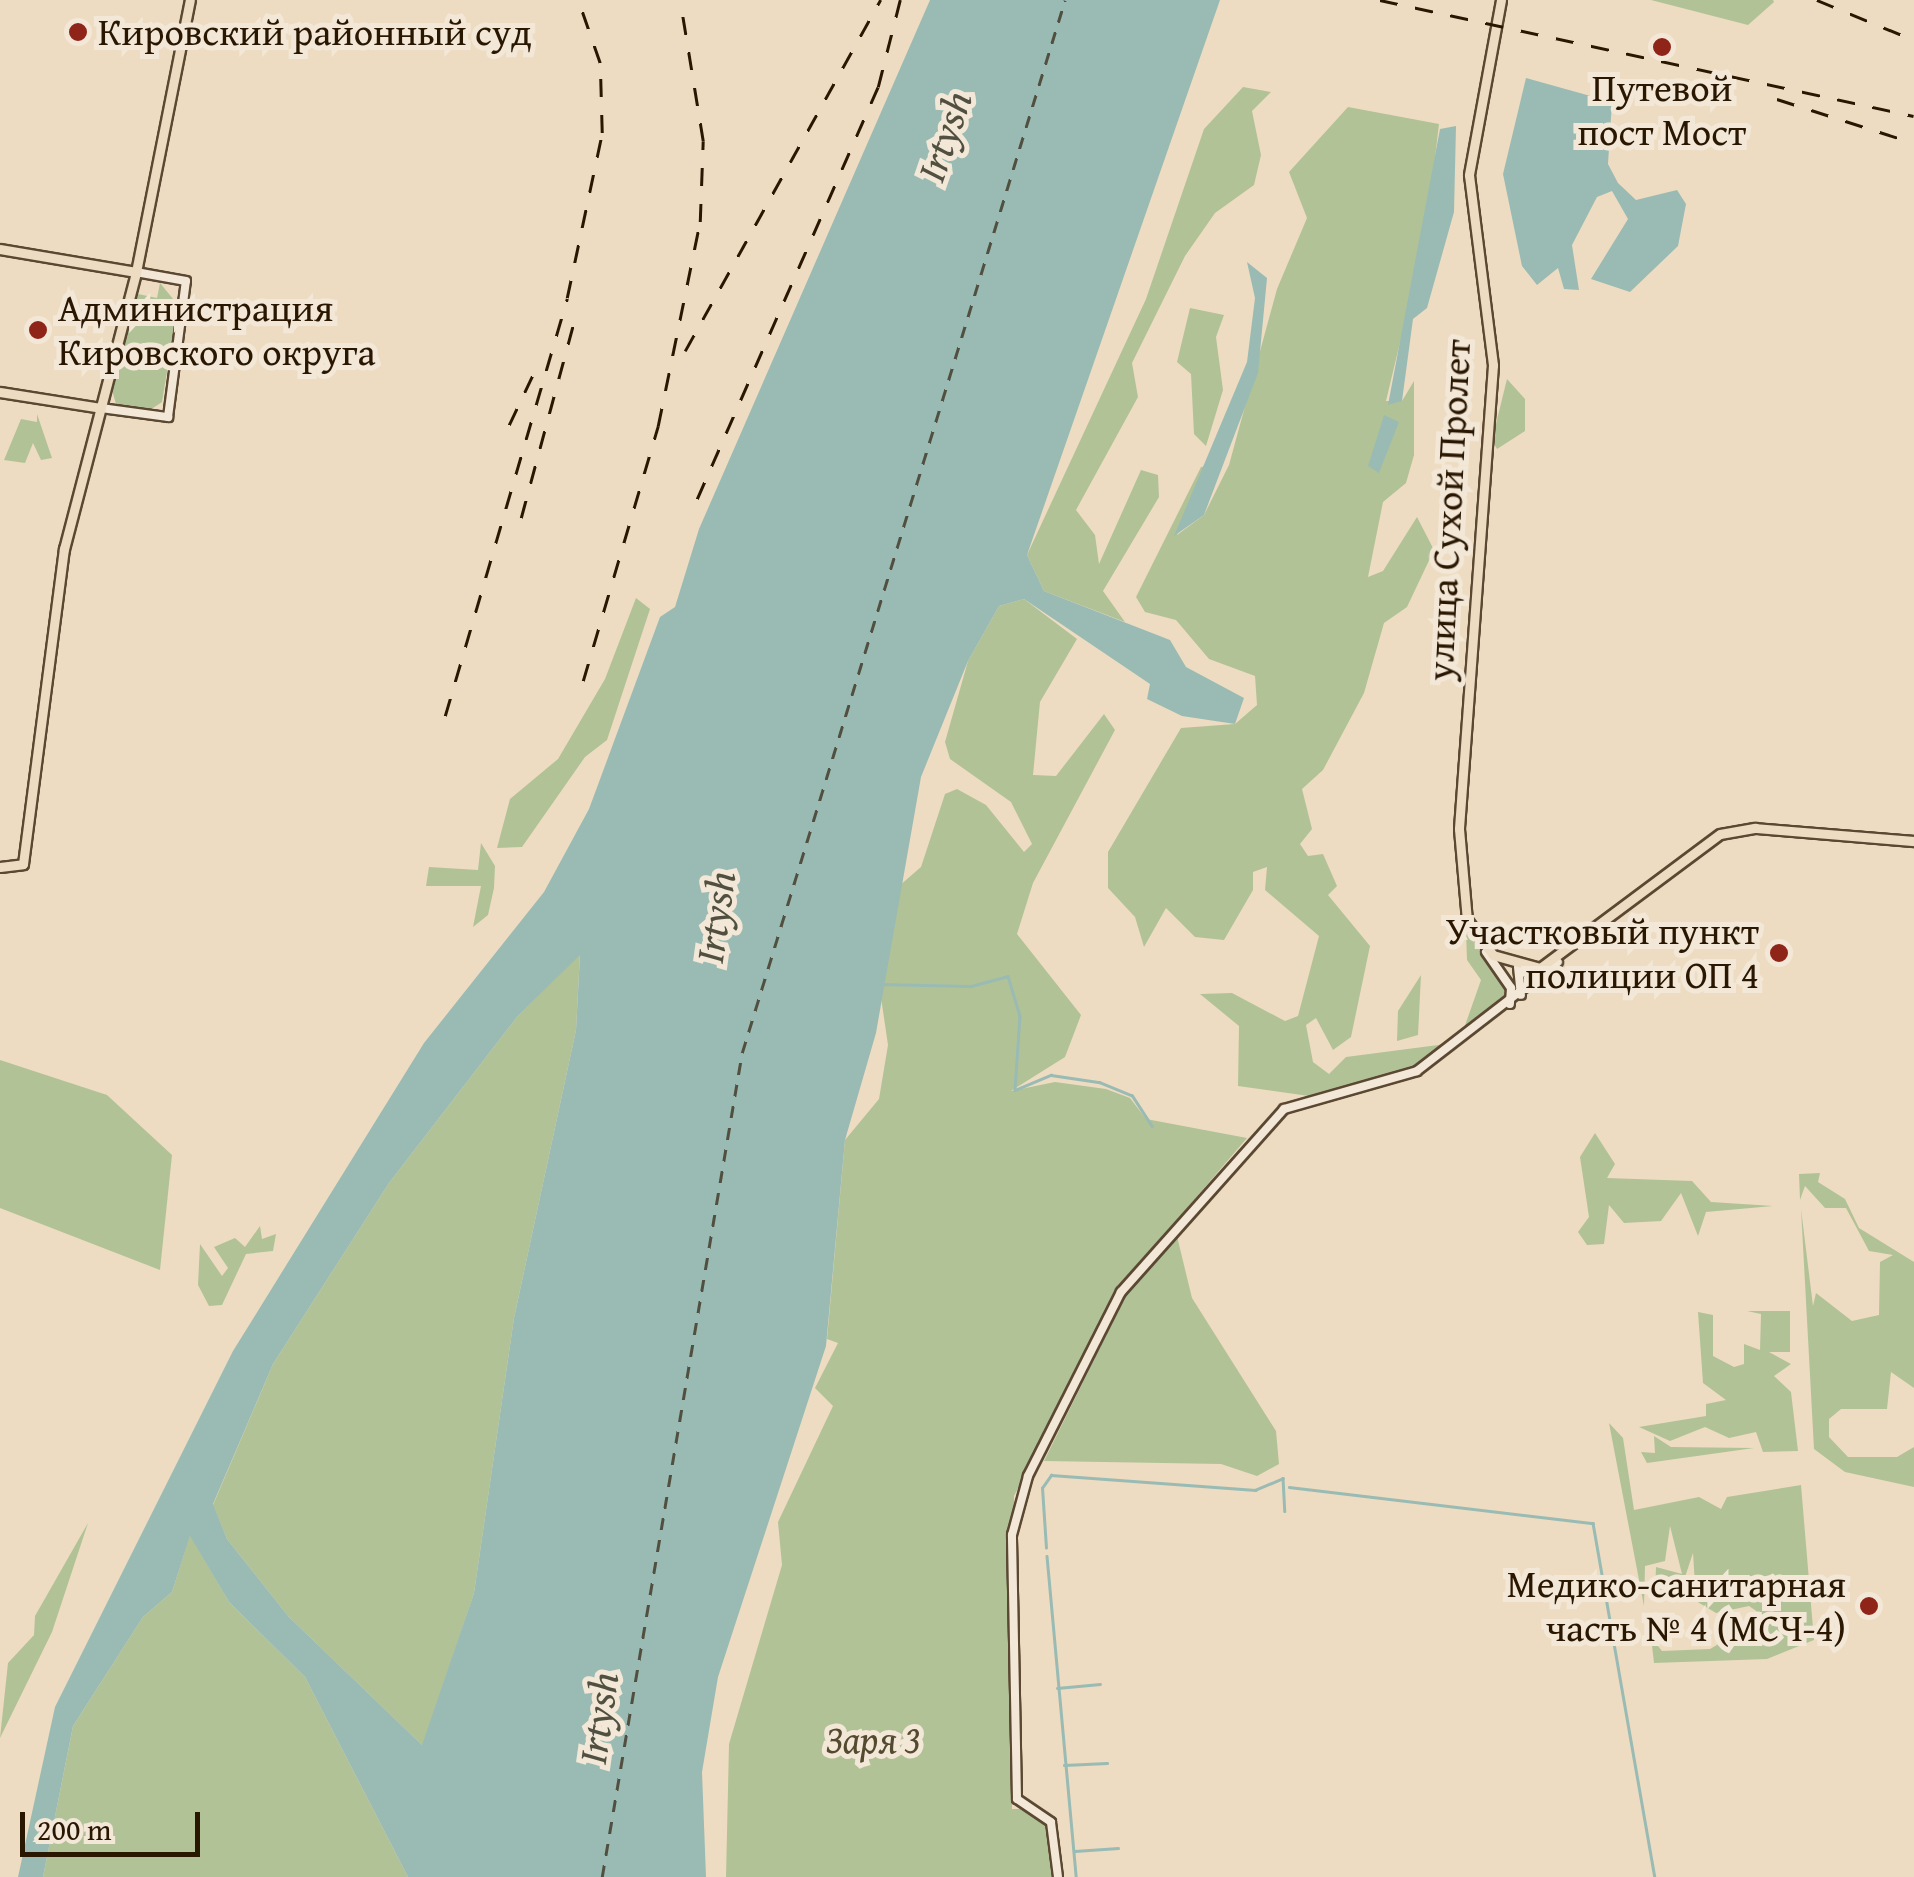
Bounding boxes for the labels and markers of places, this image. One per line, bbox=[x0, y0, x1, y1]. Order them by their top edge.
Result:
place label: Кировский районный суд bbox=[98, 9, 532, 55]
marker: Кировский районный суд bbox=[67, 21, 89, 43]
marker: Путевой пост Мост bbox=[1649, 34, 1675, 60]
place label: Путевой пост Мост bbox=[1578, 65, 1746, 154]
place label: Администрация Кировского округа bbox=[58, 285, 376, 374]
marker: Администрация Кировского округа bbox=[27, 319, 49, 341]
place label: Участковый пункт полиции ОП 4 bbox=[1446, 908, 1759, 998]
marker: Участковый пункт полиции ОП 4 bbox=[1768, 942, 1790, 964]
place label: Медико-санитарная часть № 4 (МСЧ-4) bbox=[1507, 1561, 1846, 1650]
marker: Медико-санитарная часть № 4 (МСЧ-4) bbox=[1856, 1593, 1882, 1619]

